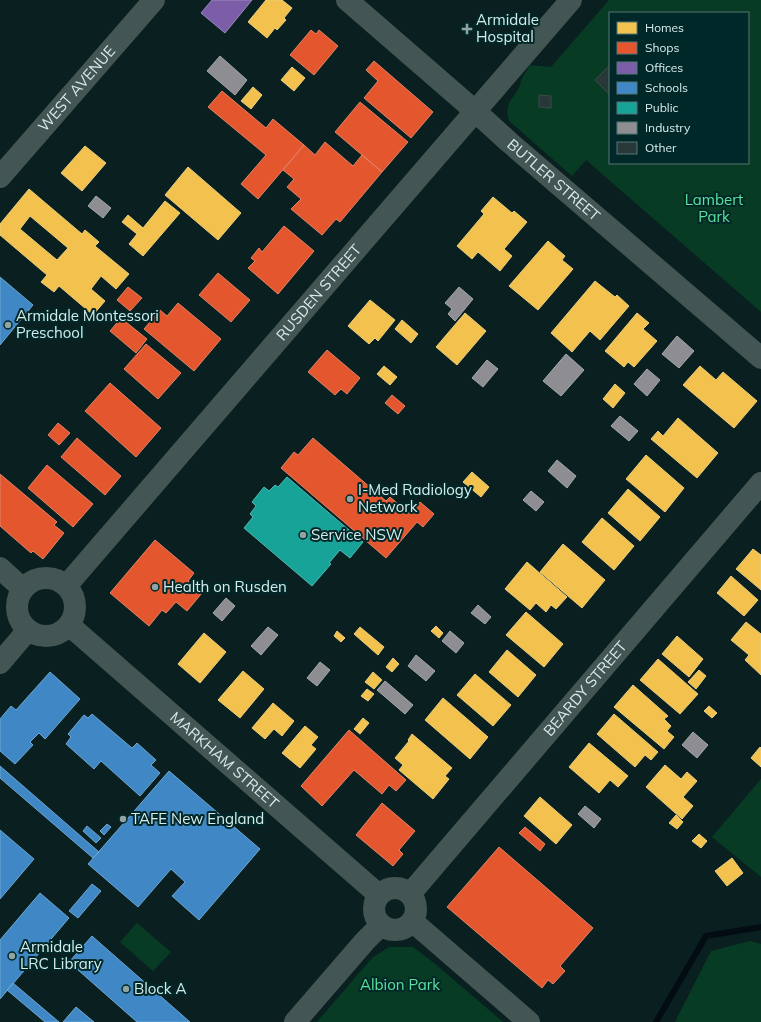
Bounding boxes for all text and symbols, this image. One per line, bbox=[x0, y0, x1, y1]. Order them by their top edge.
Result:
place label: Armidale Hospital bbox=[476, 10, 539, 46]
legend bbox=[609, 12, 749, 164]
text: Homes bbox=[645, 20, 684, 35]
marker: Armidale Hospital bbox=[461, 23, 473, 35]
text: Shops bbox=[645, 40, 680, 55]
street label: WEST AVENUE bbox=[34, 41, 119, 135]
text: Offices bbox=[645, 60, 683, 75]
text: Schools bbox=[645, 80, 688, 95]
text: Public bbox=[645, 100, 679, 115]
text: Industry bbox=[645, 120, 691, 135]
street label: BUTLER STREET bbox=[503, 135, 604, 225]
text: Other bbox=[645, 140, 677, 155]
park label: Lambert Park bbox=[685, 190, 743, 226]
street label: RUSDEN STREET bbox=[272, 240, 365, 344]
place label: Armidale Montessori Preschool bbox=[16, 306, 159, 342]
marker: Armidale Montessori Preschool bbox=[3, 320, 13, 330]
place label: I-Med Radiology Network bbox=[358, 480, 472, 516]
marker: I-Med Radiology Network bbox=[345, 494, 355, 504]
place label: Service NSW bbox=[311, 525, 403, 544]
marker: Service NSW bbox=[298, 530, 308, 540]
place label: Health on Rusden bbox=[163, 577, 287, 596]
marker: Health on Rusden bbox=[150, 582, 160, 592]
street label: BEARDY STREET bbox=[539, 637, 631, 740]
street label: MARKHAM STREET bbox=[166, 707, 283, 812]
place label: TAFE New England bbox=[131, 809, 264, 828]
marker: TAFE New England bbox=[118, 814, 128, 824]
place label: Armidale LRC Library bbox=[20, 937, 102, 973]
marker: Armidale LRC Library bbox=[7, 951, 17, 961]
park label: Albion Park bbox=[360, 975, 440, 994]
place label: Block A bbox=[134, 979, 186, 998]
marker: Block A bbox=[121, 984, 131, 994]

